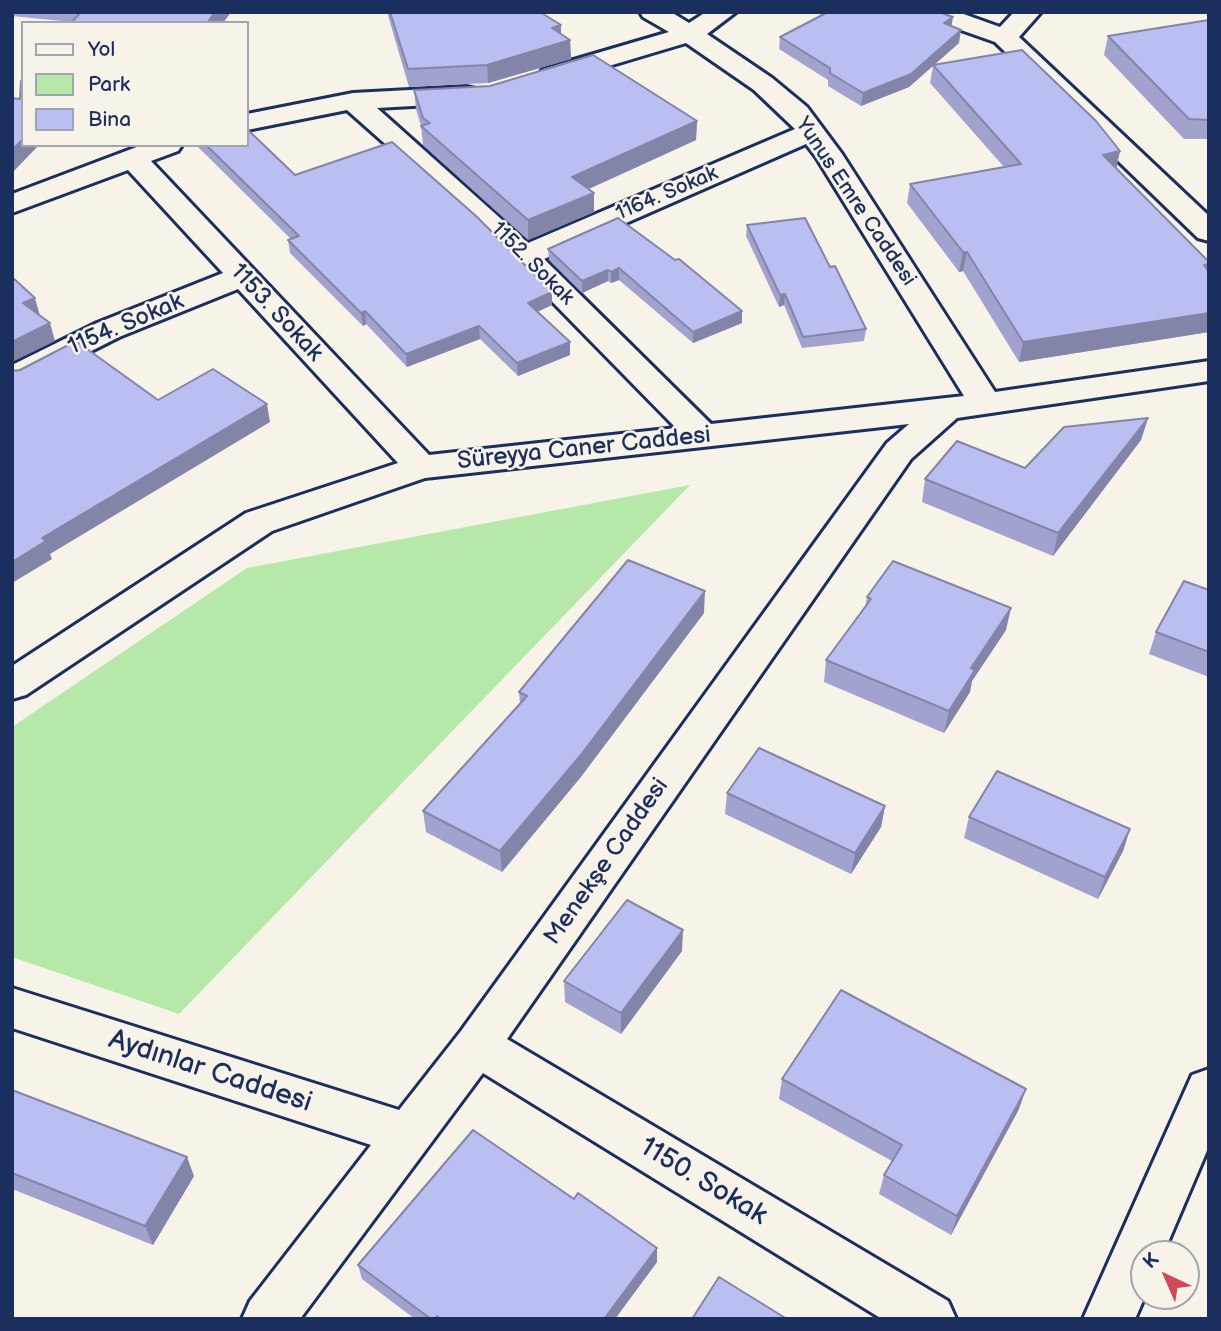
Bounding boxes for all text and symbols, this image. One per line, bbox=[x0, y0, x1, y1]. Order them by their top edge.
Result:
legend bbox=[21, 21, 248, 147]
text: Yol bbox=[88, 37, 115, 62]
text: Park bbox=[88, 72, 130, 97]
text: Bina bbox=[88, 107, 131, 132]
street label: Yunus Emre Caddesi bbox=[789, 113, 921, 291]
street label: 1164. Sokak bbox=[612, 161, 722, 227]
street label: 1152. Sokak bbox=[485, 217, 579, 311]
street label: 1153. Sokak bbox=[223, 258, 329, 368]
street label: 1154. Sokak bbox=[64, 288, 188, 362]
street label: Süreyya Caner Caddesi bbox=[456, 421, 712, 477]
street label: Menekşe Caddesi bbox=[539, 773, 675, 951]
street label: Aydınlar Caddesi bbox=[104, 1023, 316, 1121]
street label: 1150. Sokak bbox=[633, 1131, 773, 1233]
north arrow bbox=[1130, 1240, 1200, 1310]
text: K bbox=[1139, 1248, 1164, 1274]

